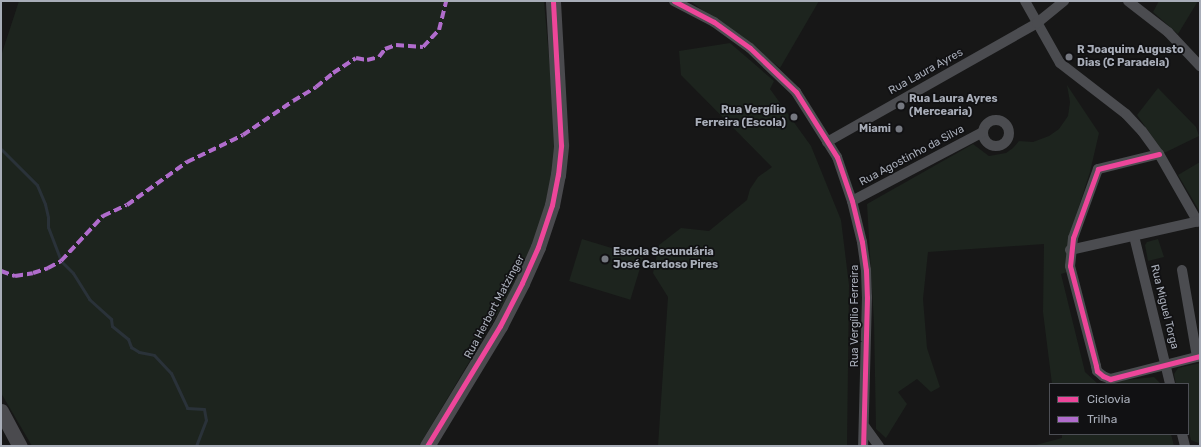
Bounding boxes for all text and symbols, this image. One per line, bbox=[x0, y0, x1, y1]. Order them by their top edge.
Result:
place label: R Joaquim Augusto Dias (C Paradela) bbox=[1077, 44, 1184, 70]
street label: Rua Laura Ayres bbox=[886, 46, 966, 98]
marker: R Joaquim Augusto Dias (C Paradela) bbox=[1064, 52, 1074, 62]
place label: Rua Laura Ayres (Mercearia) bbox=[909, 93, 998, 119]
marker: Rua Laura Ayres (Mercearia) bbox=[896, 101, 906, 111]
place label: Rua Vergílio Ferreira (Escola) bbox=[695, 104, 786, 130]
marker: Rua Vergílio Ferreira (Escola) bbox=[789, 112, 799, 122]
place label: Miami bbox=[859, 122, 891, 136]
street label: Rua Agostinho da Silva bbox=[857, 123, 967, 189]
marker: Miami bbox=[894, 124, 904, 134]
place label: Escola Secundária José Cardoso Pires bbox=[613, 246, 718, 272]
street label: Rua Herbert Matzinger bbox=[462, 253, 528, 361]
marker: Escola Secundária José Cardoso Pires bbox=[600, 254, 610, 264]
street label: Rua Miguel Torga bbox=[1147, 263, 1181, 351]
street label: Rua Vergílio Ferreira bbox=[848, 265, 862, 367]
legend bbox=[1049, 383, 1189, 435]
text: Ciclovia bbox=[1087, 392, 1130, 406]
text: Trilha bbox=[1087, 412, 1117, 426]

